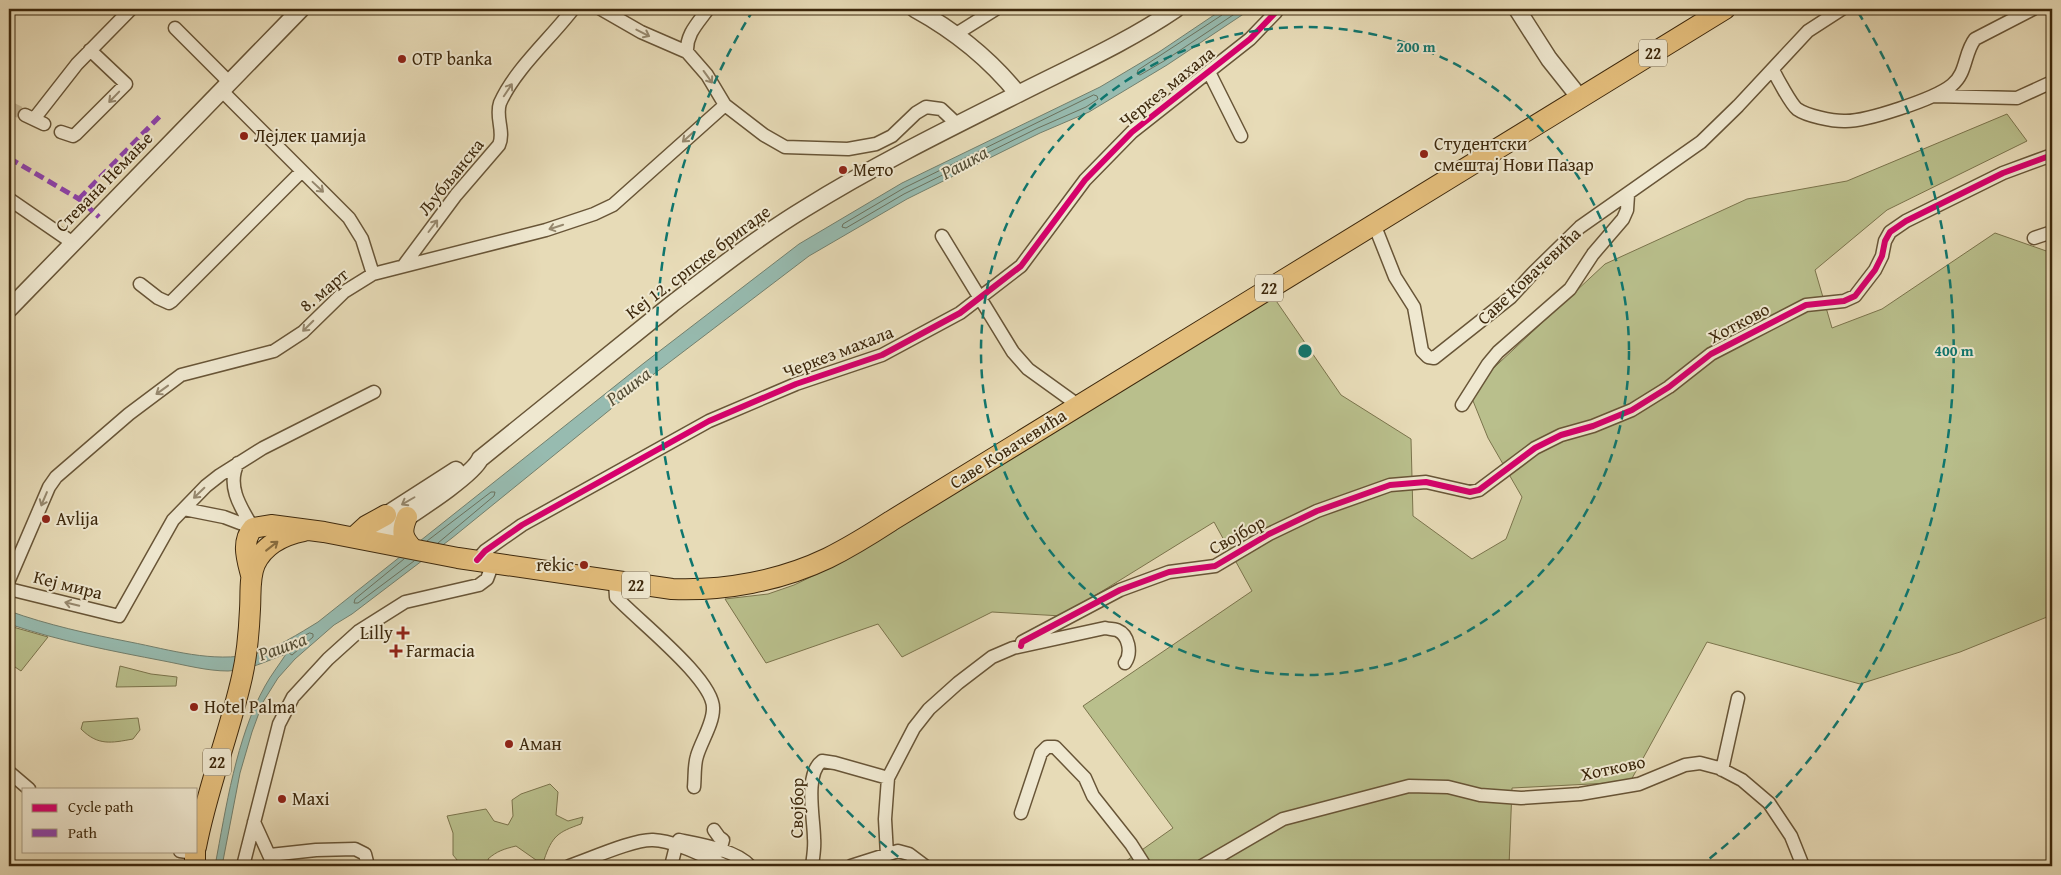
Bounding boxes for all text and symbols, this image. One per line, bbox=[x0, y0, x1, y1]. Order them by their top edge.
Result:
one-way arrow bbox=[635, 29, 650, 38]
text: 200 m bbox=[1396, 36, 1436, 57]
street label: Черкез махала bbox=[1113, 39, 1221, 134]
road number: 22 bbox=[1639, 40, 1667, 66]
place label: OTP banka bbox=[412, 45, 493, 72]
marker: OTP banka bbox=[396, 53, 408, 65]
one-way arrow bbox=[703, 70, 713, 84]
one-way arrow bbox=[503, 83, 513, 97]
one-way arrow bbox=[108, 90, 120, 103]
place label: Лејлек џамија bbox=[254, 122, 366, 149]
street label: Стевана Немање bbox=[48, 125, 159, 238]
marker: Лејлек џамија bbox=[238, 130, 250, 142]
place label: Студентски смештај Нови Пазар bbox=[1434, 130, 1594, 178]
street label: Љубљанска bbox=[411, 132, 490, 221]
one-way arrow bbox=[682, 132, 695, 143]
water label: Рашка bbox=[935, 138, 993, 187]
marker: Студентски смештај Нови Пазар bbox=[1418, 148, 1430, 160]
place label: Мето bbox=[853, 156, 893, 183]
marker: Мето bbox=[837, 164, 849, 176]
one-way arrow bbox=[312, 181, 325, 193]
street label: Кеј 12. српске бригаде bbox=[619, 198, 776, 325]
one-way arrow bbox=[428, 219, 438, 233]
street label: Саве Ковачевића bbox=[1471, 220, 1587, 331]
one-way arrow bbox=[548, 222, 564, 232]
street label: 8. март bbox=[293, 261, 354, 318]
road number: 22 bbox=[1255, 274, 1283, 302]
street label: Хотково bbox=[1703, 295, 1774, 350]
street label: Черкез махала bbox=[779, 318, 897, 385]
one-way arrow bbox=[302, 320, 314, 333]
text: 400 m bbox=[1934, 340, 1974, 361]
centre of rings bbox=[1296, 342, 1314, 360]
water label: Рашка bbox=[599, 360, 657, 413]
one-way arrow bbox=[155, 385, 169, 395]
street label: Саве Ковачевића bbox=[944, 402, 1072, 495]
one-way arrow bbox=[193, 487, 206, 499]
one-way arrow bbox=[38, 491, 48, 506]
one-way arrow bbox=[402, 496, 416, 506]
place label: Avlija bbox=[56, 505, 99, 532]
street label: Својбор bbox=[1204, 508, 1270, 561]
marker: Avlija bbox=[40, 513, 52, 525]
one-way arrow bbox=[265, 540, 278, 551]
place label: rekic bbox=[536, 551, 574, 578]
marker: rekic bbox=[578, 559, 590, 571]
street label: Кеј мира bbox=[31, 563, 106, 606]
road number: 22 bbox=[622, 572, 650, 598]
one-way arrow bbox=[64, 599, 80, 608]
place label: Lilly bbox=[360, 619, 393, 646]
water label: Рашка bbox=[253, 624, 310, 668]
marker: Lilly bbox=[397, 627, 409, 639]
place label: Farmacia bbox=[406, 637, 475, 664]
marker: Farmacia bbox=[390, 645, 402, 657]
place label: Hotel Palma bbox=[204, 693, 296, 720]
marker: Hotel Palma bbox=[188, 701, 200, 713]
place label: Аман bbox=[519, 730, 562, 757]
marker: Аман bbox=[503, 738, 515, 750]
street label: Хотково bbox=[1578, 747, 1648, 788]
road number: 22 bbox=[203, 749, 231, 776]
street label: Својбор bbox=[782, 777, 811, 839]
place label: Maxi bbox=[292, 785, 330, 812]
legend bbox=[22, 788, 198, 852]
marker: Maxi bbox=[276, 793, 288, 805]
text: Cycle path bbox=[68, 796, 134, 817]
text: Path bbox=[68, 822, 97, 843]

